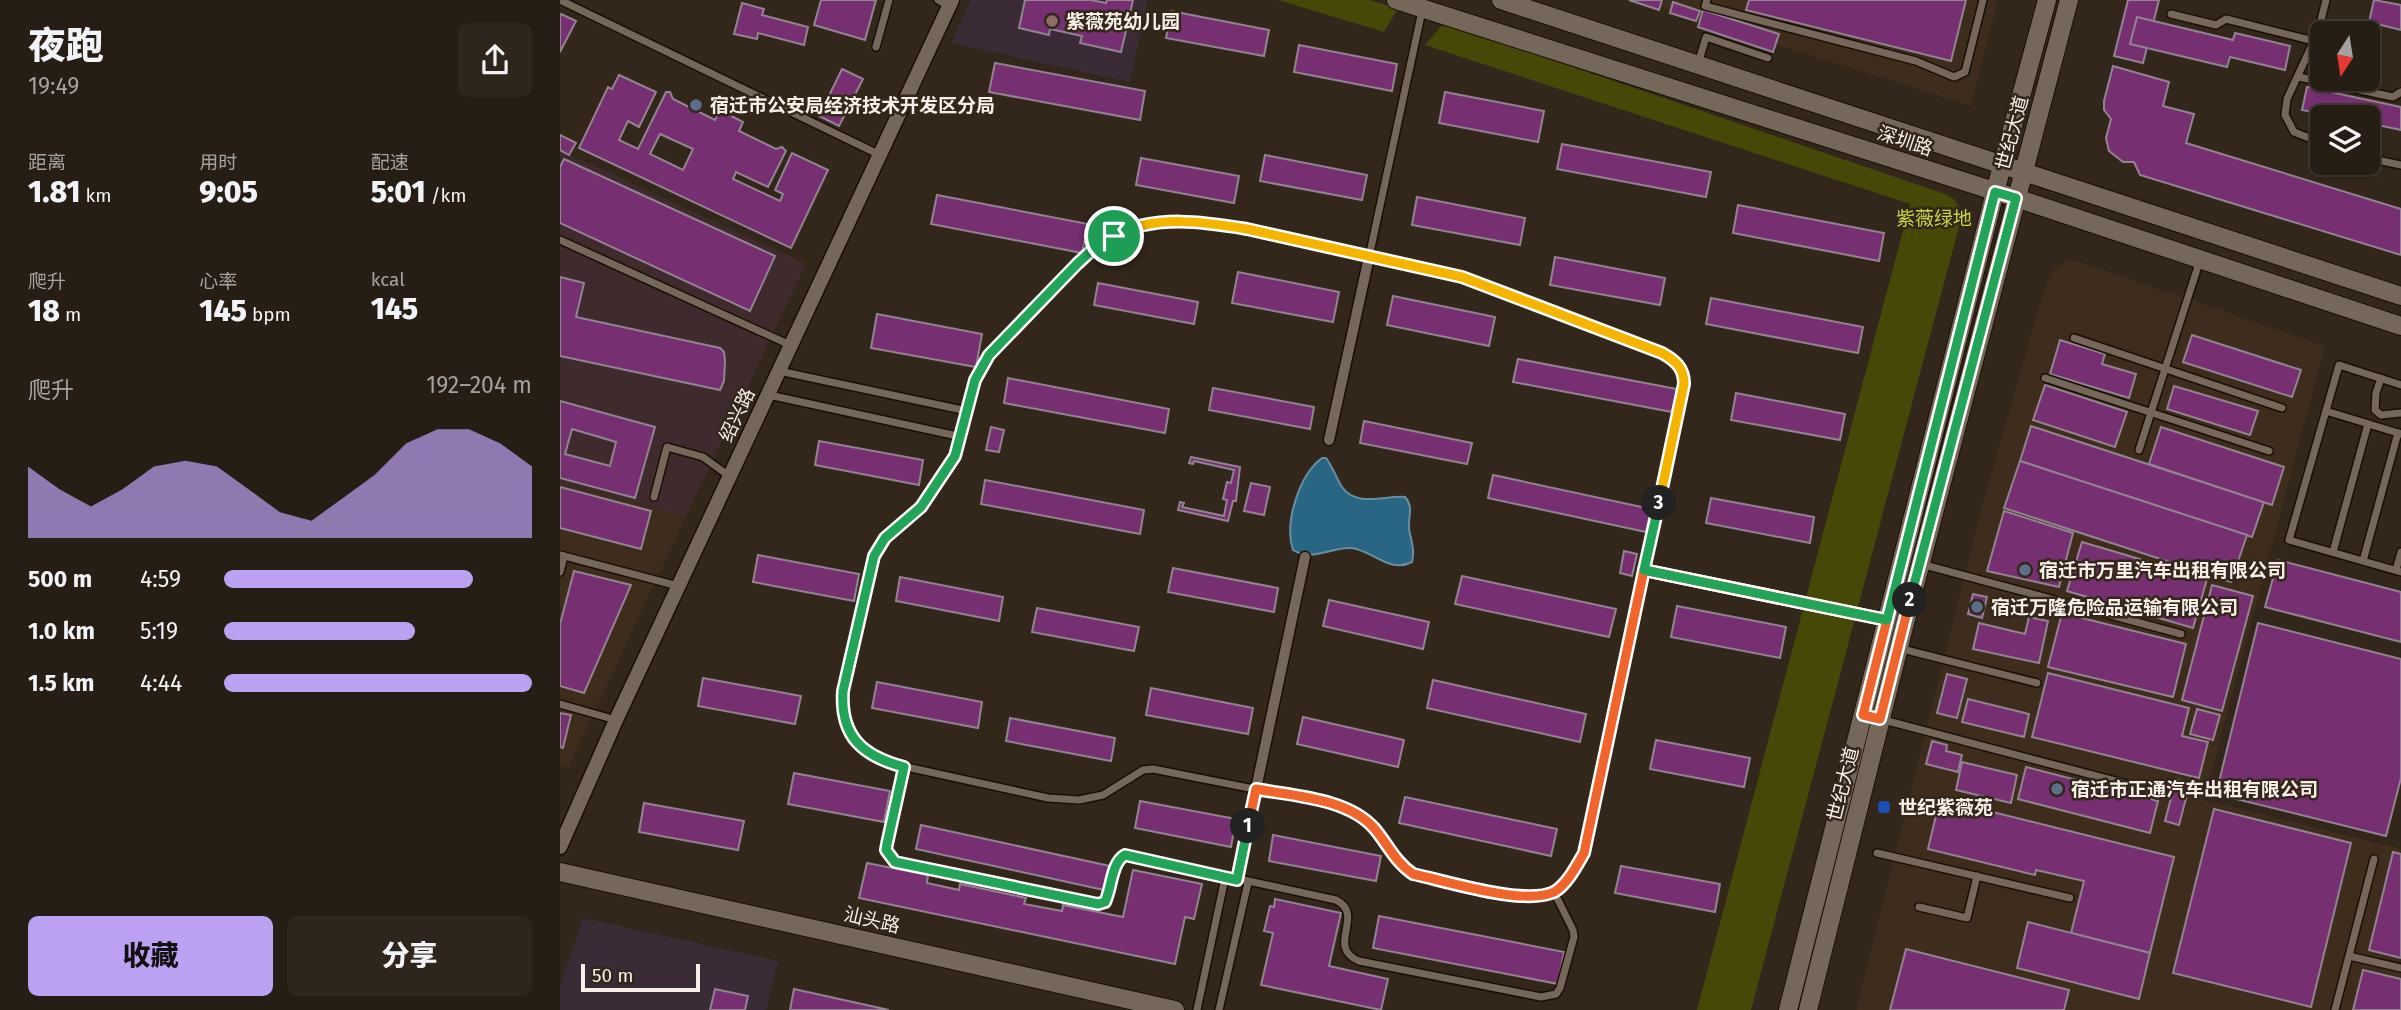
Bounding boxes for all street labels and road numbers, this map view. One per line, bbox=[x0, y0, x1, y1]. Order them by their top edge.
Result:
street label: 世纪大道 bbox=[1991, 93, 2033, 173]
street label: 深圳路 bbox=[1874, 121, 1936, 161]
street label: 绍兴路 bbox=[715, 384, 759, 446]
street label: 世纪大道 bbox=[1823, 744, 1863, 824]
street label: 汕头路 bbox=[842, 902, 902, 938]

